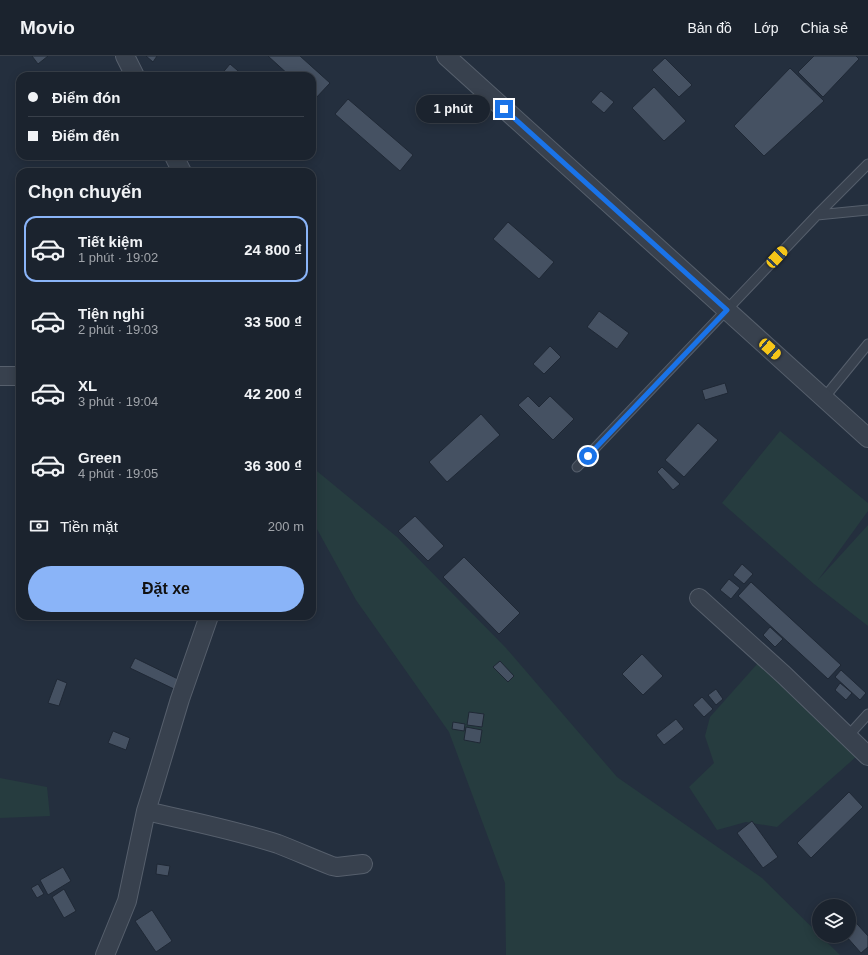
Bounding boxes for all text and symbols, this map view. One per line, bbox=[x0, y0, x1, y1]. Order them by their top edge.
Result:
text: Movio bbox=[20, 17, 75, 38]
text: Bản đồ bbox=[687, 20, 732, 36]
text: Lớp bbox=[754, 20, 779, 36]
text: Chia sẻ bbox=[801, 20, 848, 36]
text: Điểm đón bbox=[52, 89, 120, 106]
callout: 1 phút bbox=[416, 95, 490, 123]
route end bbox=[495, 100, 513, 118]
text: 1 phút bbox=[434, 101, 473, 116]
text: Điểm đến bbox=[52, 127, 120, 144]
text: Chọn chuyến bbox=[28, 182, 142, 202]
icon: car bbox=[30, 231, 66, 267]
text: Tiết kiệm bbox=[78, 233, 143, 250]
text: 24 800 ₫ bbox=[244, 241, 302, 258]
car bbox=[764, 244, 790, 270]
text: 1 phút · 19:02 bbox=[78, 250, 158, 265]
icon: car bbox=[30, 303, 66, 339]
text: Tiện nghi bbox=[78, 305, 144, 322]
text: 33 500 ₫ bbox=[244, 313, 302, 330]
text: 2 phút · 19:03 bbox=[78, 322, 158, 337]
car bbox=[757, 337, 783, 361]
icon: car bbox=[30, 375, 66, 411]
text: XL bbox=[78, 377, 97, 394]
text: 42 200 ₫ bbox=[244, 385, 302, 402]
text: 3 phút · 19:04 bbox=[78, 394, 158, 409]
icon: car bbox=[30, 447, 66, 483]
route start bbox=[579, 447, 597, 465]
text: Green bbox=[78, 449, 121, 466]
text: 36 300 ₫ bbox=[244, 457, 302, 474]
text: 4 phút · 19:05 bbox=[78, 466, 158, 481]
icon: cash bbox=[28, 515, 50, 537]
text: Tiền mặt bbox=[60, 518, 118, 535]
text: 200 m bbox=[268, 519, 304, 534]
button: Đặt xe bbox=[28, 566, 304, 612]
map controls bbox=[812, 899, 856, 943]
button: layers bbox=[812, 899, 856, 943]

